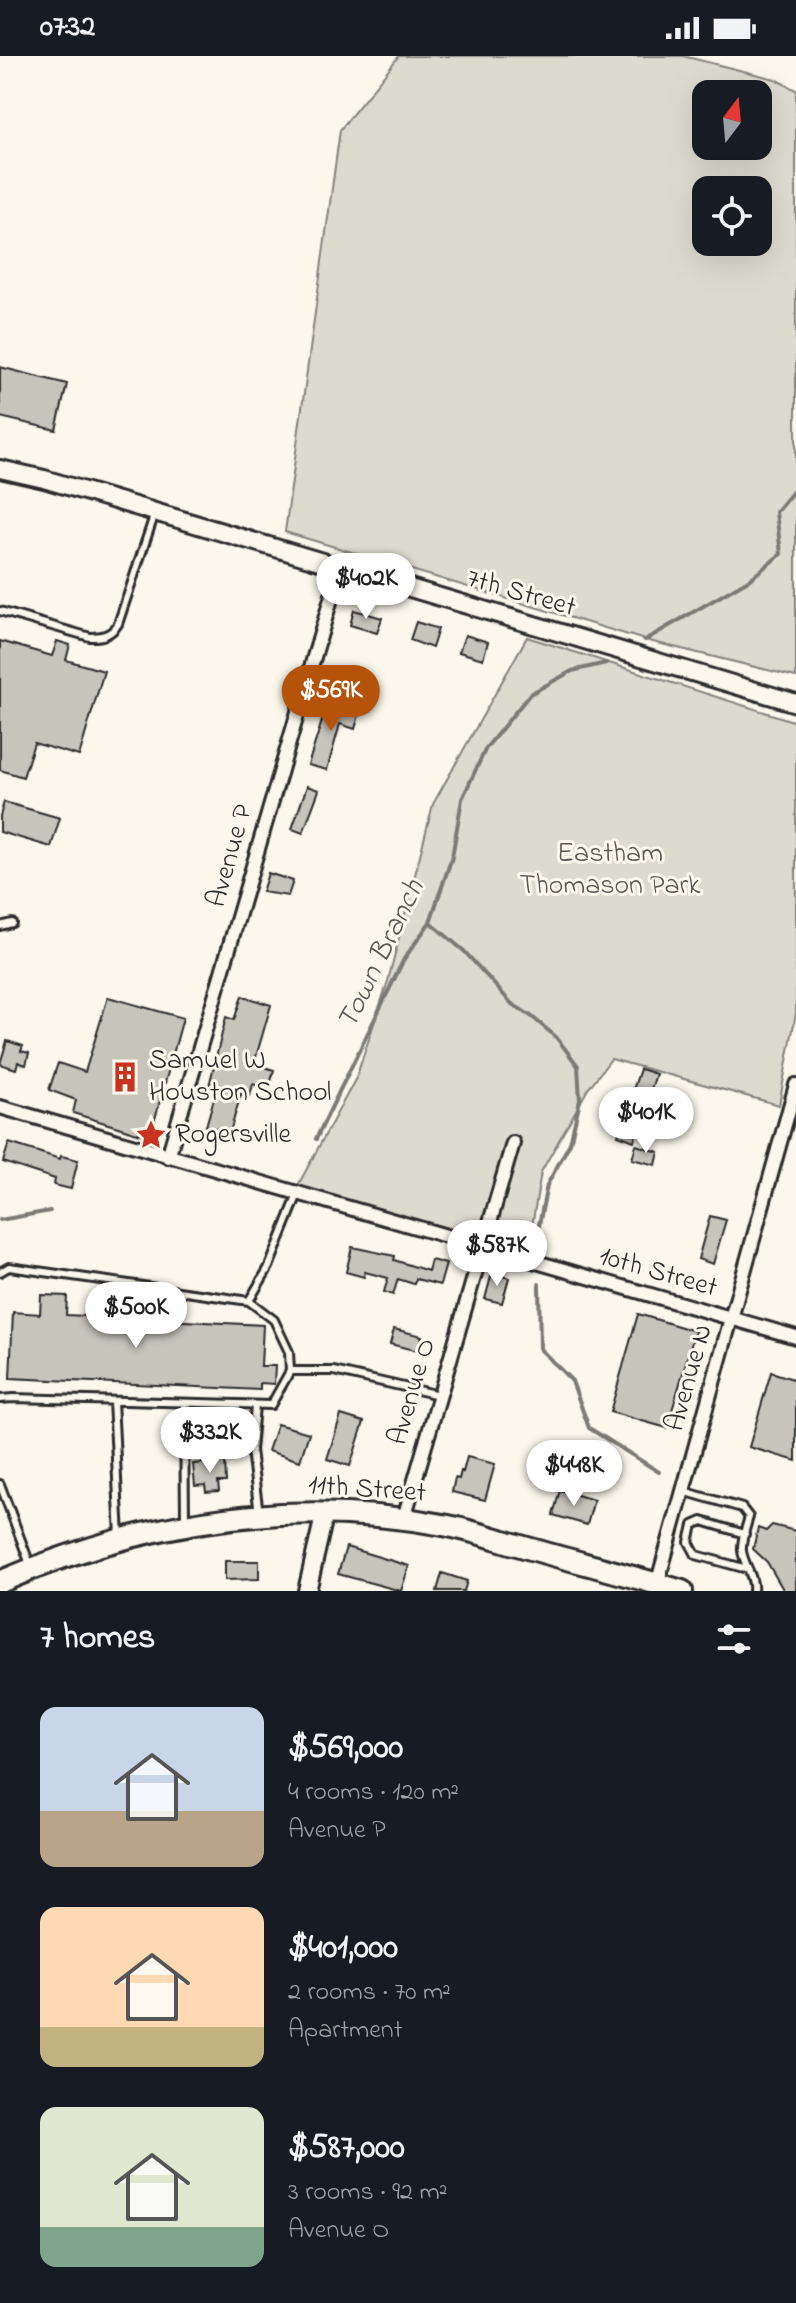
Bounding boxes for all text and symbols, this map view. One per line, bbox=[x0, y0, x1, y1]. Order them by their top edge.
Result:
text: 07:32 bbox=[40, 6, 95, 50]
north arrow bbox=[692, 80, 772, 160]
map controls bbox=[692, 80, 772, 256]
button: locate bbox=[692, 176, 772, 256]
pin: $402K bbox=[310, 553, 422, 621]
street label: 7th Street bbox=[462, 559, 580, 629]
text: $402K bbox=[334, 560, 398, 598]
pin: $569K bbox=[275, 665, 387, 733]
text: $569K bbox=[300, 672, 362, 710]
street label: Avenue P bbox=[197, 799, 265, 912]
park label: Eastham Thomason Park bbox=[520, 834, 701, 907]
water label: Town Branch bbox=[327, 872, 438, 1037]
place label: Samuel W Houston School bbox=[149, 1041, 331, 1114]
building icon: Samuel W Houston School bbox=[108, 1060, 142, 1094]
pin: $401K bbox=[590, 1087, 702, 1155]
text: $401K bbox=[617, 1094, 675, 1132]
place label: Rogersville bbox=[175, 1115, 291, 1156]
place icon: Rogersville bbox=[134, 1118, 168, 1152]
pin: $587K bbox=[441, 1220, 553, 1288]
text: $587K bbox=[465, 1227, 529, 1265]
street label: 10th Street bbox=[594, 1237, 722, 1309]
pin: $500K bbox=[80, 1282, 192, 1350]
text: $500K bbox=[103, 1289, 169, 1327]
street label: Avenue N bbox=[655, 1320, 725, 1436]
street label: Avenue O bbox=[378, 1334, 448, 1450]
pin: $332K bbox=[154, 1407, 266, 1475]
text: $332K bbox=[179, 1414, 241, 1452]
pin: $448K bbox=[518, 1440, 630, 1508]
text: $448K bbox=[544, 1447, 604, 1485]
street label: 11th Street bbox=[307, 1465, 427, 1515]
text: 7 homes bbox=[40, 1614, 155, 1664]
icon: filters bbox=[712, 1617, 756, 1661]
text: $569,000 bbox=[288, 1724, 403, 1774]
icon: home bbox=[104, 1739, 200, 1835]
text: 4 rooms · 120 m² bbox=[288, 1774, 459, 1812]
text: Avenue P bbox=[288, 1812, 386, 1850]
text: $401,000 bbox=[288, 1924, 398, 1974]
icon: home bbox=[104, 1939, 200, 2035]
text: 2 rooms · 70 m² bbox=[288, 1974, 451, 2012]
text: Apartment bbox=[288, 2012, 402, 2050]
text: $587,000 bbox=[288, 2124, 405, 2174]
icon: home bbox=[104, 2139, 200, 2235]
text: 3 rooms · 92 m² bbox=[288, 2174, 447, 2212]
text: Avenue O bbox=[288, 2212, 389, 2250]

